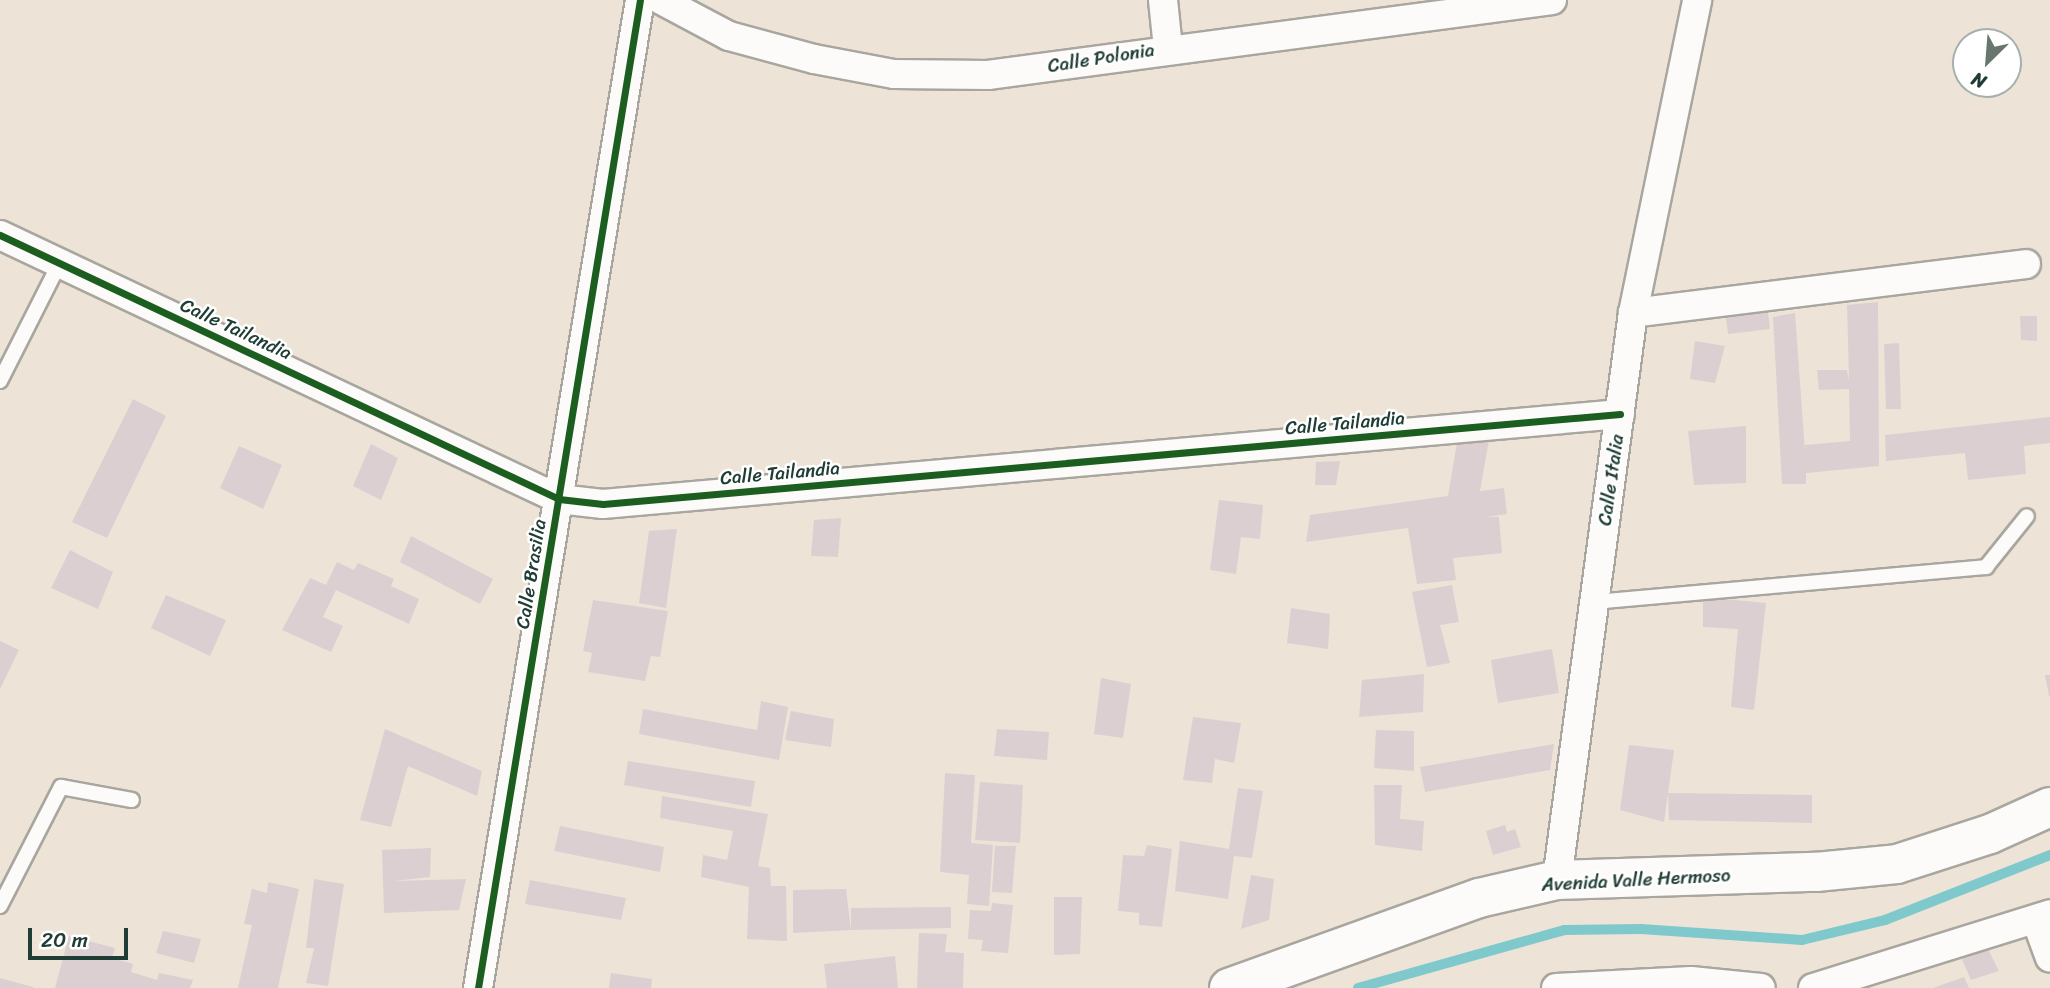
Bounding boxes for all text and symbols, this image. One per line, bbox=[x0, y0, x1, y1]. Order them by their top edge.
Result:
north arrow bbox=[1952, 28, 2022, 98]
street label: Calle Polonia bbox=[1046, 38, 1156, 78]
text: N bbox=[1966, 63, 1992, 98]
street label: Calle Tailandia bbox=[177, 293, 295, 365]
street label: Calle Tailandia bbox=[1284, 406, 1406, 440]
street label: Calle Italia bbox=[1593, 433, 1629, 527]
street label: Calle Tailandia bbox=[719, 456, 841, 490]
street label: Calle Brasilia bbox=[511, 518, 551, 630]
street label: Avenida Valle Hermoso bbox=[1541, 864, 1731, 896]
scale bar bbox=[32, 914, 131, 958]
text: 20 m bbox=[41, 921, 88, 959]

